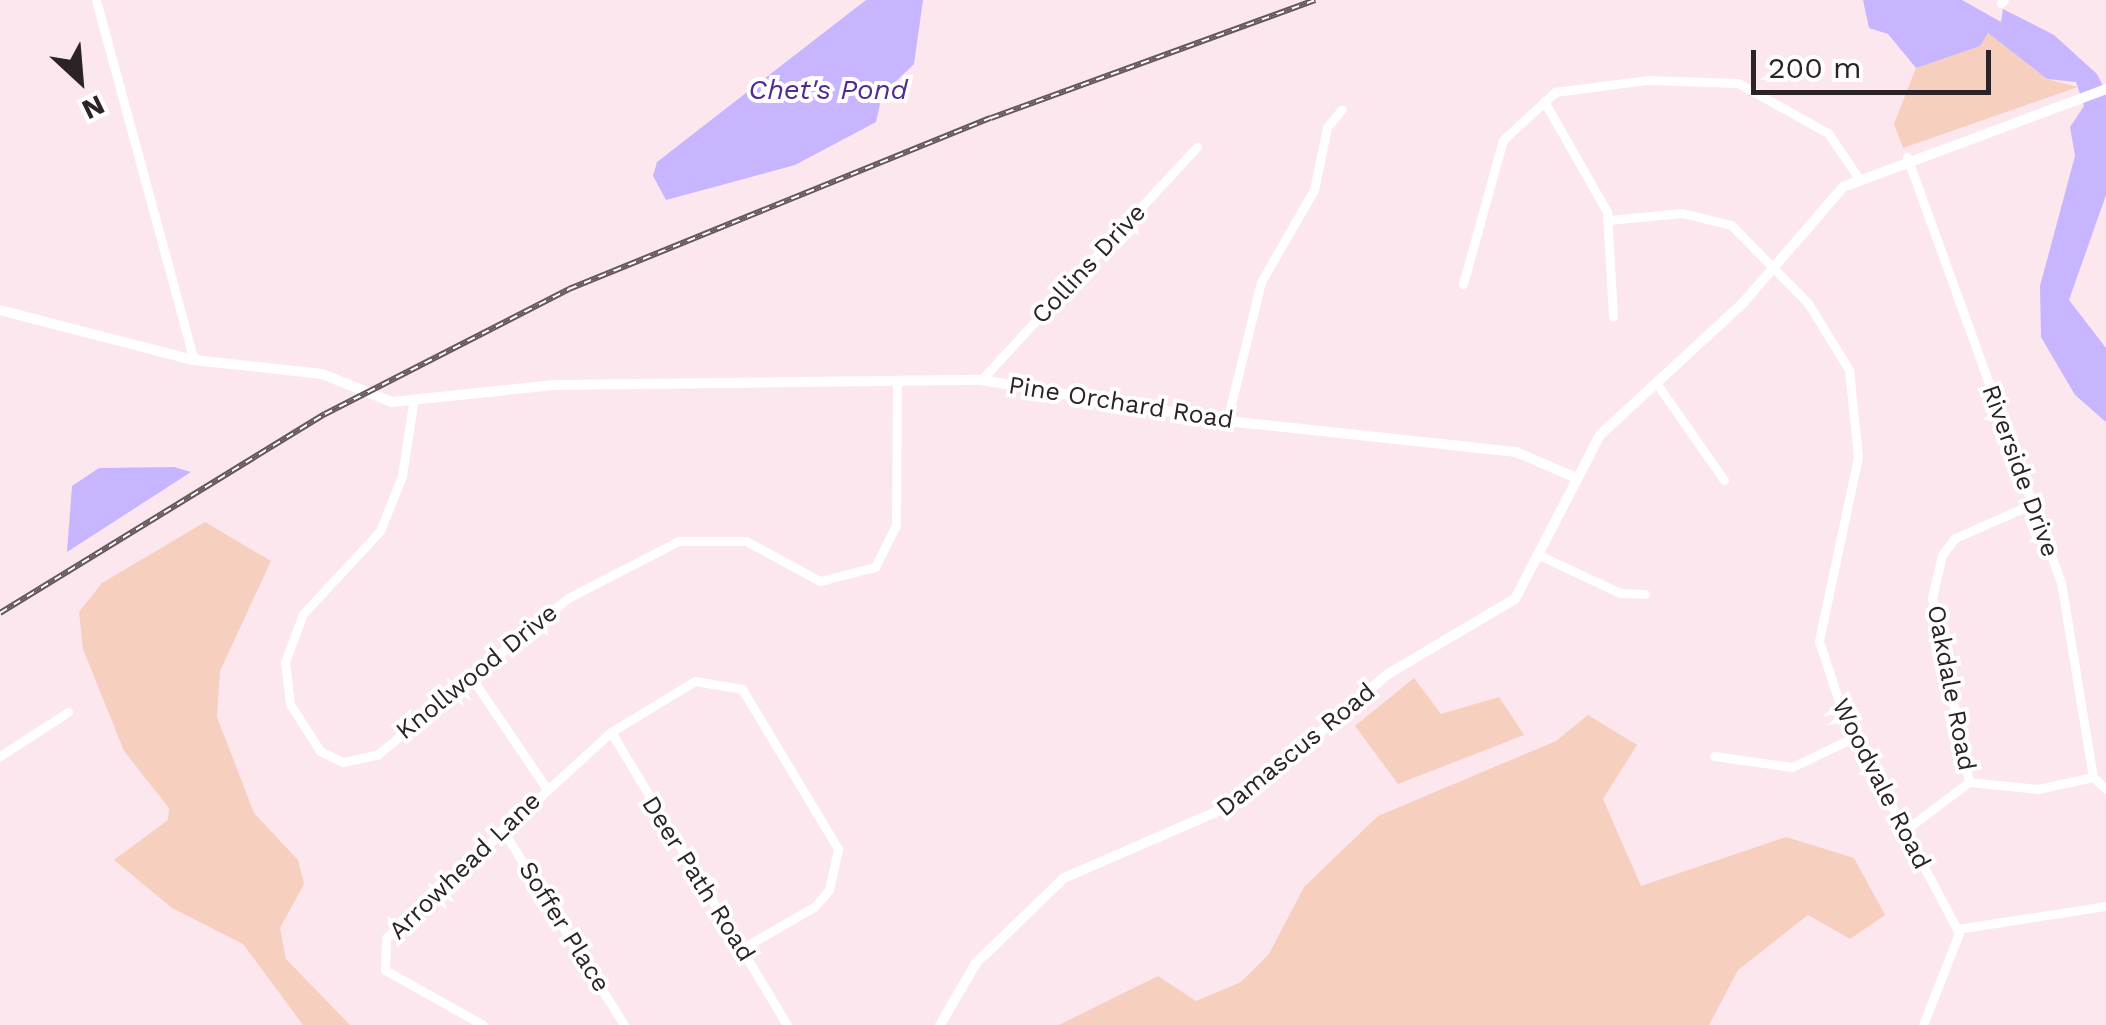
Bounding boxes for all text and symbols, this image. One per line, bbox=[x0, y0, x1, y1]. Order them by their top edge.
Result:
north arrow bbox=[30, 30, 130, 130]
scale bar bbox=[1756, 30, 1996, 92]
text: 200 m bbox=[1768, 50, 1862, 85]
water label: Chet's Pond bbox=[748, 73, 908, 107]
text: N bbox=[77, 88, 110, 127]
street label: Collins Drive bbox=[1026, 198, 1152, 330]
street label: Pine Orchard Road bbox=[1006, 370, 1236, 436]
street label: Riverside Drive bbox=[1975, 381, 2065, 561]
street label: Knollwood Drive bbox=[390, 598, 564, 746]
street label: Oakdale Road bbox=[1920, 603, 1982, 773]
street label: Damascus Road bbox=[1211, 677, 1381, 823]
street label: Woodvale Road bbox=[1825, 694, 1937, 874]
street label: Arrowhead Lane bbox=[383, 786, 547, 946]
street label: Deer Path Road bbox=[635, 790, 761, 968]
street label: Soffer Place bbox=[512, 856, 616, 998]

